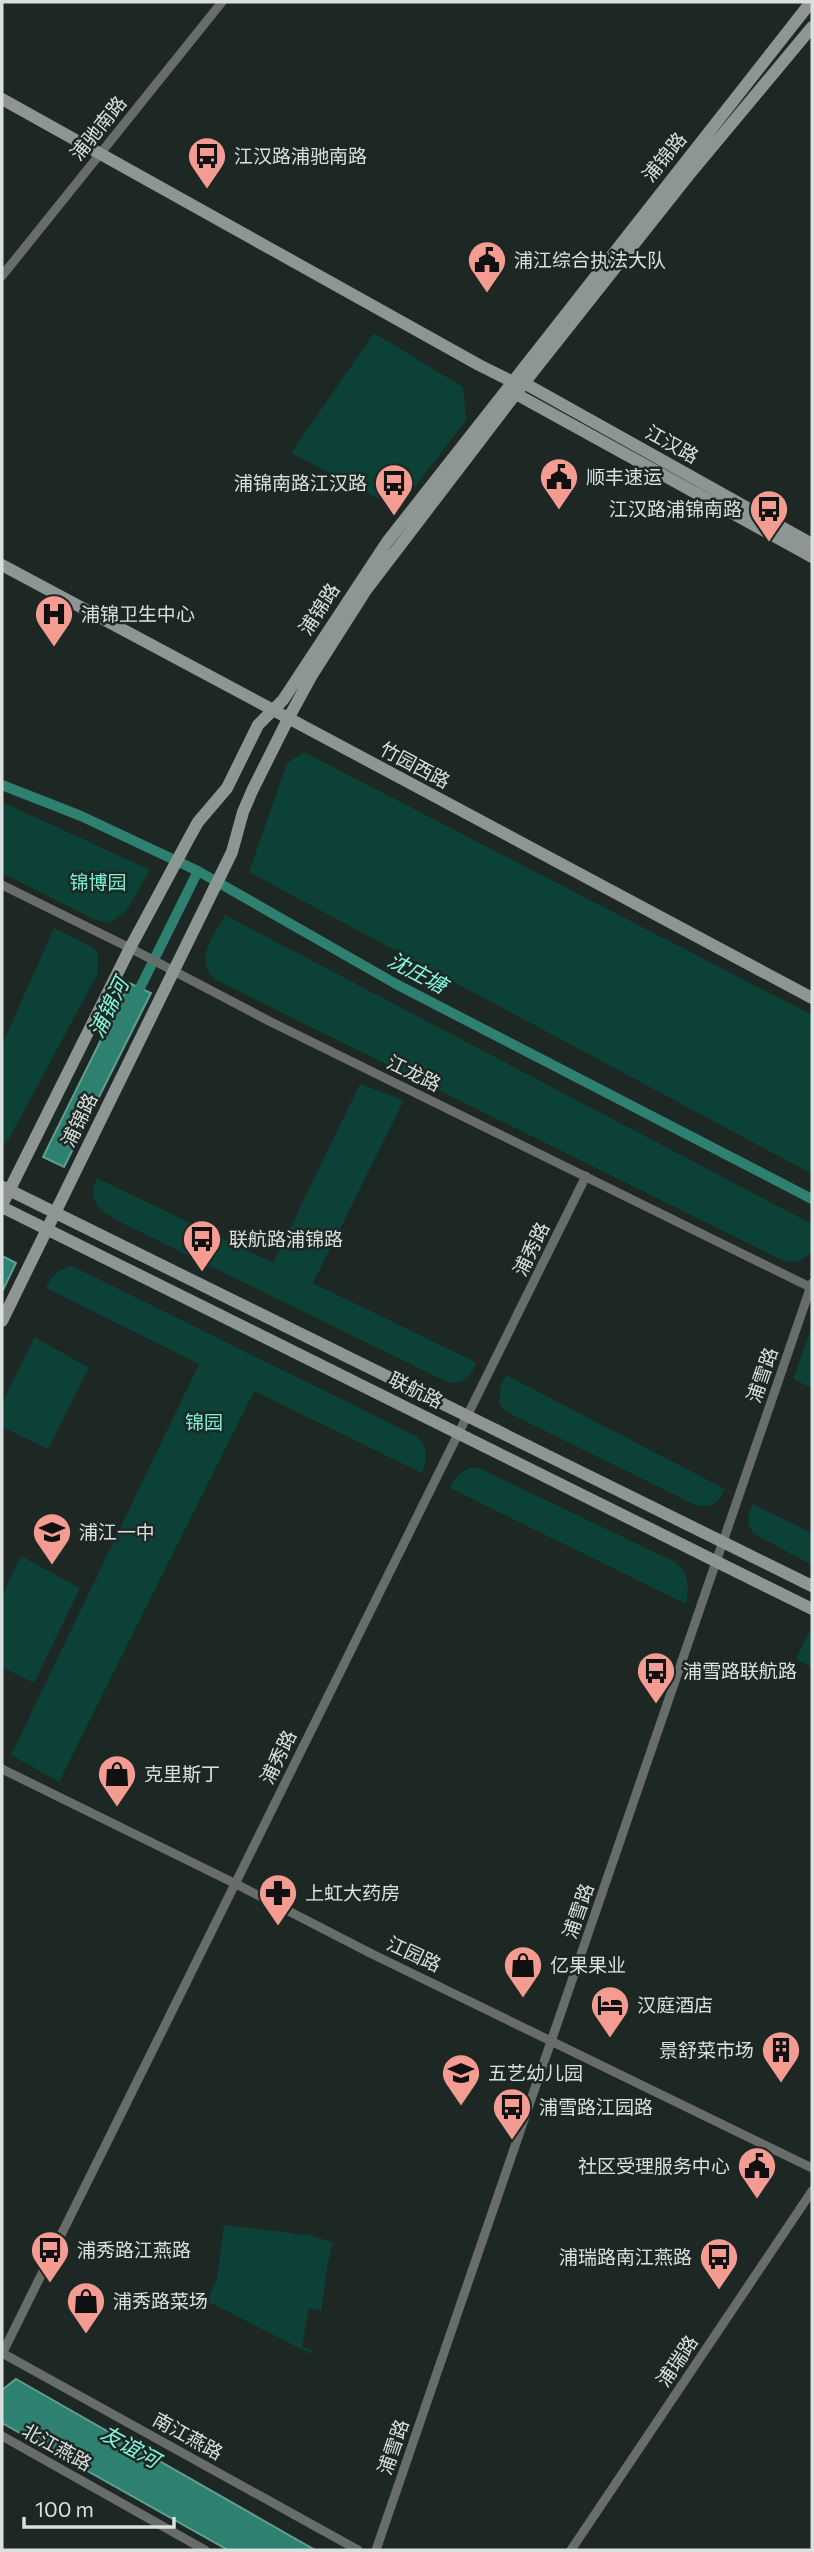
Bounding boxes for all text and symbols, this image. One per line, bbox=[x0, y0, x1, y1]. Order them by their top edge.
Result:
street label: 浦驰南路 bbox=[65, 91, 130, 164]
street label: 浦锦路 bbox=[637, 127, 690, 186]
bus stop icon: 江汉路浦驰南路 bbox=[186, 135, 228, 190]
place label: 江汉路浦驰南路 bbox=[234, 144, 367, 167]
public building icon: 浦江综合执法大队 bbox=[466, 239, 508, 294]
place label: 浦江综合执法大队 bbox=[514, 248, 666, 271]
street label: 江汉路 bbox=[642, 420, 703, 467]
public building icon: 顺丰速运 bbox=[538, 456, 580, 511]
bus stop icon: 浦锦南路江汉路 bbox=[373, 462, 415, 517]
place label: 顺丰速运 bbox=[586, 465, 662, 488]
place label: 浦锦南路江汉路 bbox=[234, 471, 367, 494]
bus stop icon: 江汉路浦锦南路 bbox=[748, 488, 790, 543]
place label: 江汉路浦锦南路 bbox=[609, 497, 742, 520]
street label: 浦锦路 bbox=[293, 579, 344, 639]
hospital icon: 浦锦卫生中心 bbox=[33, 593, 75, 648]
place label: 浦锦卫生中心 bbox=[81, 602, 195, 625]
street label: 竹园西路 bbox=[376, 737, 454, 793]
park label: 锦博园 bbox=[69, 870, 127, 893]
water label: 沈庄塘 bbox=[384, 946, 454, 999]
water label: 浦锦河 bbox=[83, 970, 134, 1041]
street label: 江龙路 bbox=[384, 1050, 445, 1095]
street label: 浦锦路 bbox=[56, 1089, 101, 1150]
bus stop icon: 联航路浦锦路 bbox=[181, 1218, 223, 1273]
street label: 浦秀路 bbox=[508, 1218, 553, 1279]
place label: 联航路浦锦路 bbox=[229, 1227, 343, 1250]
street label: 浦雪路 bbox=[741, 1344, 782, 1406]
street label: 联航路 bbox=[386, 1367, 447, 1412]
park label: 锦园 bbox=[185, 1410, 223, 1433]
school or university icon: 浦江一中 bbox=[31, 1511, 73, 1566]
place label: 浦江一中 bbox=[79, 1520, 155, 1543]
bus stop icon: 浦雪路联航路 bbox=[635, 1650, 677, 1705]
place label: 浦雪路联航路 bbox=[683, 1659, 797, 1682]
street label: 浦秀路 bbox=[255, 1726, 300, 1787]
shop icon: 克里斯丁 bbox=[96, 1753, 138, 1808]
place label: 克里斯丁 bbox=[144, 1762, 220, 1785]
pharmacy icon: 上虹大药房 bbox=[257, 1872, 299, 1927]
street label: 浦雪路 bbox=[557, 1880, 598, 1942]
place label: 上虹大药房 bbox=[305, 1881, 400, 1904]
street label: 江园路 bbox=[384, 1931, 445, 1976]
shop icon: 亿果果业 bbox=[502, 1944, 544, 1999]
place label: 亿果果业 bbox=[550, 1953, 626, 1976]
hotel icon: 汉庭酒店 bbox=[589, 1984, 631, 2039]
place label: 汉庭酒店 bbox=[637, 1993, 713, 2016]
building icon: 景舒菜市场 bbox=[760, 2029, 802, 2084]
place label: 景舒菜市场 bbox=[659, 2038, 754, 2061]
school or university icon: 五艺幼儿园 bbox=[440, 2052, 482, 2107]
place label: 五艺幼儿园 bbox=[488, 2061, 583, 2084]
bus stop icon: 浦雪路江园路 bbox=[491, 2086, 533, 2141]
place label: 浦雪路江园路 bbox=[539, 2095, 653, 2118]
public building icon: 社区受理服务中心 bbox=[736, 2145, 778, 2200]
place label: 社区受理服务中心 bbox=[578, 2154, 730, 2177]
bus stop icon: 浦秀路江燕路 bbox=[29, 2229, 71, 2284]
bus stop icon: 浦瑞路南江燕路 bbox=[698, 2236, 740, 2291]
place label: 浦秀路江燕路 bbox=[77, 2238, 191, 2261]
place label: 浦瑞路南江燕路 bbox=[559, 2245, 692, 2268]
shop icon: 浦秀路菜场 bbox=[65, 2280, 107, 2335]
place label: 浦秀路菜场 bbox=[113, 2289, 208, 2312]
street label: 浦瑞路 bbox=[651, 2331, 702, 2391]
street label: 南江燕路 bbox=[149, 2407, 227, 2464]
street label: 浦雪路 bbox=[372, 2416, 413, 2478]
street label: 北江燕路 bbox=[18, 2418, 96, 2475]
water label: 友谊河 bbox=[97, 2419, 168, 2474]
scale bar bbox=[24, 2486, 175, 2530]
text: 100 m bbox=[35, 2496, 94, 2521]

